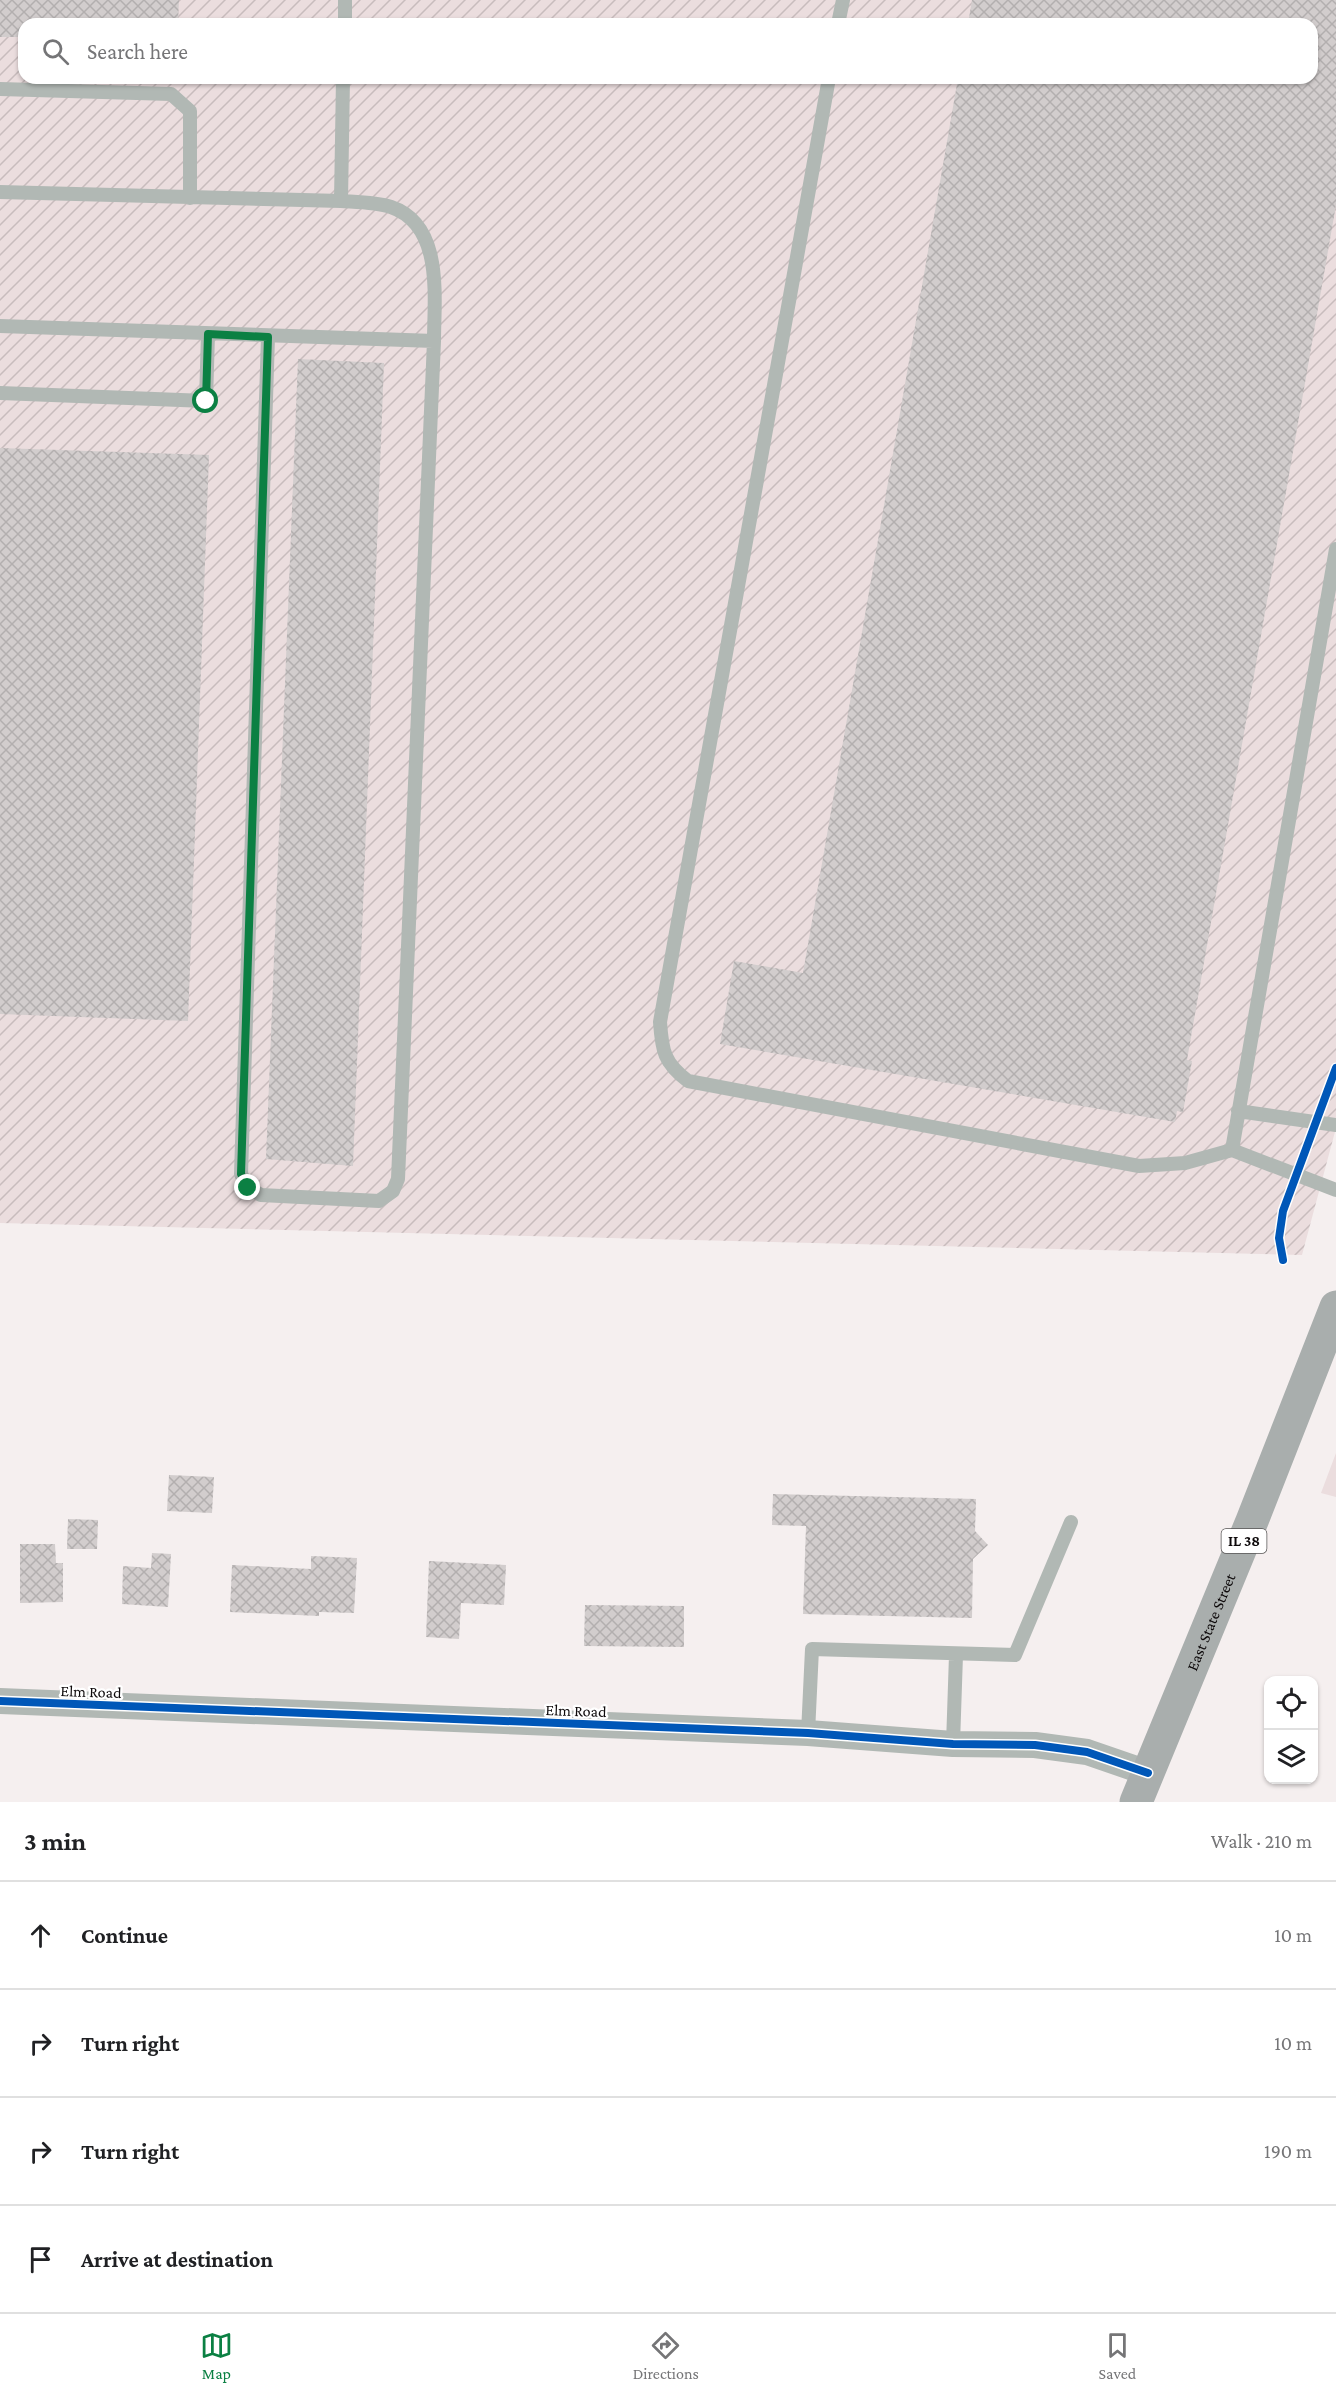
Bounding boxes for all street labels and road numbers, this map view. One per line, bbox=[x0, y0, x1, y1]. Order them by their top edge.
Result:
road number: IL 38 bbox=[1222, 1529, 1266, 1553]
street label: East State Street bbox=[1183, 1570, 1239, 1673]
street label: Elm Road bbox=[60, 1682, 122, 1701]
street label: Elm Road bbox=[545, 1701, 607, 1720]

